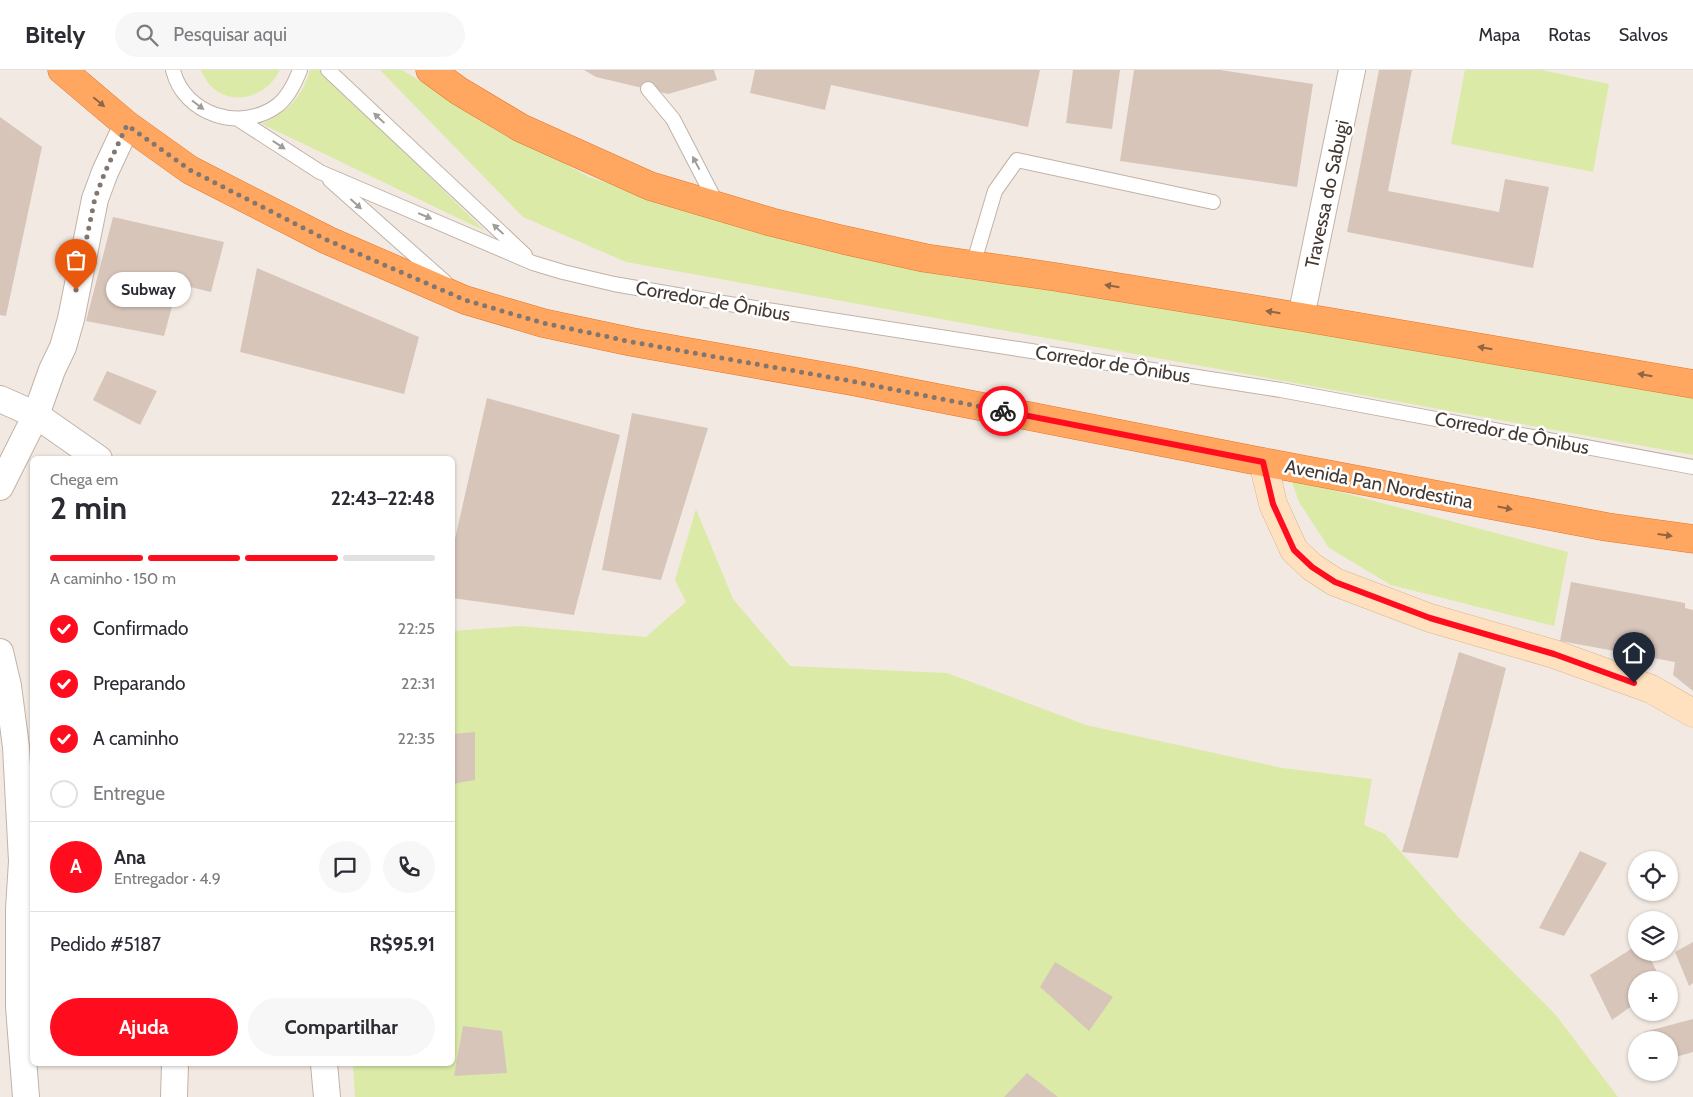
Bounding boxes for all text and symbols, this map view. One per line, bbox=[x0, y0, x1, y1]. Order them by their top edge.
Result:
search box bbox=[115, 12, 465, 57]
text: Bitely bbox=[25, 20, 85, 49]
icon: search bbox=[133, 21, 161, 49]
text: Pesquisar aqui bbox=[173, 23, 287, 46]
text: Mapa bbox=[1478, 24, 1520, 46]
text: Rotas bbox=[1548, 24, 1591, 46]
text: Salvos bbox=[1619, 24, 1668, 46]
one-way arrow bbox=[92, 96, 105, 107]
one-way arrow bbox=[191, 100, 205, 110]
one-way arrow bbox=[373, 112, 385, 124]
street label: Travessa do Sabugi bbox=[1300, 118, 1354, 270]
one-way arrow bbox=[272, 141, 286, 150]
one-way arrow bbox=[692, 156, 700, 171]
one-way arrow bbox=[350, 198, 362, 210]
one-way arrow bbox=[418, 213, 432, 221]
one-way arrow bbox=[492, 223, 504, 235]
pin bbox=[55, 239, 97, 290]
icon: bag bbox=[62, 246, 90, 274]
callout: Subway bbox=[106, 272, 191, 308]
street label: Corredor de Ônibus bbox=[634, 276, 792, 326]
text: Subway bbox=[121, 280, 176, 299]
one-way arrow bbox=[1104, 282, 1120, 290]
one-way arrow bbox=[1264, 308, 1280, 316]
street label: Corredor de Ônibus bbox=[1034, 340, 1192, 388]
one-way arrow bbox=[1476, 344, 1492, 352]
one-way arrow bbox=[1637, 371, 1653, 379]
courier bbox=[978, 386, 1028, 436]
icon: bike bbox=[989, 397, 1017, 425]
street label: Corredor de Ônibus bbox=[1433, 407, 1591, 459]
street label: Avenida Pan Nordestina bbox=[1283, 455, 1475, 513]
text: Chega em bbox=[50, 470, 118, 489]
text: 22:43–22:48 bbox=[331, 487, 435, 510]
text: 2 min bbox=[50, 488, 127, 527]
one-way arrow bbox=[1497, 504, 1513, 512]
one-way arrow bbox=[1657, 531, 1673, 539]
text: A caminho · 150 m bbox=[50, 569, 176, 588]
icon: check bbox=[50, 615, 78, 643]
text: Confirmado bbox=[93, 617, 189, 640]
text: 22:25 bbox=[398, 619, 435, 638]
pin bbox=[1613, 632, 1655, 683]
icon: home bbox=[1620, 639, 1648, 667]
icon: check bbox=[50, 670, 78, 698]
text: Preparando bbox=[93, 672, 186, 695]
text: 22:31 bbox=[401, 674, 435, 693]
icon: check bbox=[50, 725, 78, 753]
text: A caminho bbox=[93, 727, 179, 750]
text: 22:35 bbox=[398, 729, 435, 748]
text: Entregue bbox=[93, 782, 165, 805]
button: chat bbox=[319, 841, 371, 893]
button: phone bbox=[383, 841, 435, 893]
text: Ana bbox=[114, 846, 146, 869]
map controls bbox=[1628, 851, 1678, 1081]
button: locate bbox=[1628, 851, 1678, 901]
text: A bbox=[70, 855, 82, 878]
text: Entregador · 4.9 bbox=[114, 869, 221, 888]
button: layers bbox=[1628, 911, 1678, 961]
text: Pedido #5187 bbox=[50, 933, 161, 956]
text: R$95.91 bbox=[370, 933, 435, 956]
button: + bbox=[1628, 971, 1678, 1021]
button: Ajuda bbox=[50, 998, 238, 1056]
button: Compartilhar bbox=[248, 998, 435, 1056]
button: − bbox=[1628, 1031, 1678, 1081]

